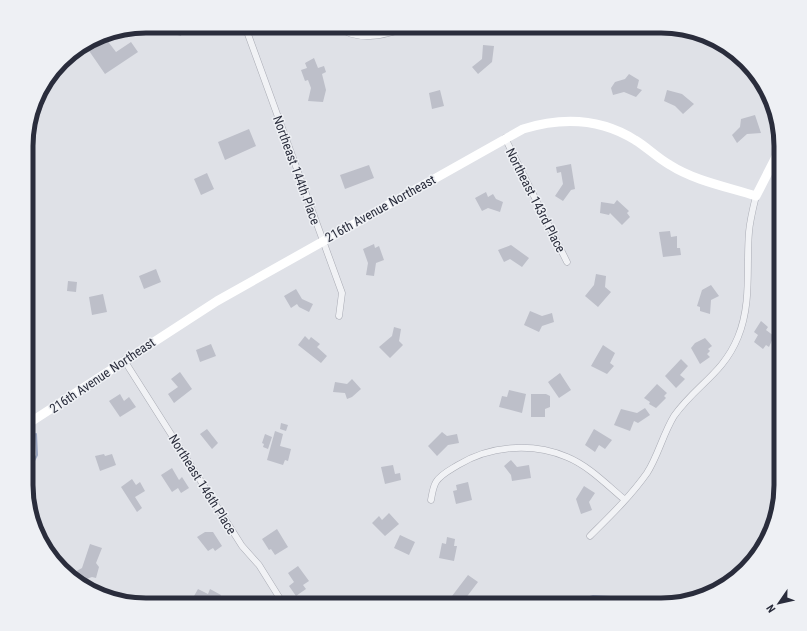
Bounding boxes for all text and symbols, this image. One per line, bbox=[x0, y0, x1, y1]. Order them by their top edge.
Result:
street label: Northeast 144th Place bbox=[270, 114, 323, 227]
street label: Northeast 143rd Place bbox=[503, 146, 568, 255]
street label: 216th Avenue Northeast bbox=[322, 172, 438, 245]
street label: 216th Avenue Northeast bbox=[47, 334, 158, 416]
street label: Northeast 146th Place bbox=[166, 432, 239, 537]
north arrow bbox=[759, 583, 799, 623]
text: N bbox=[764, 602, 778, 615]

